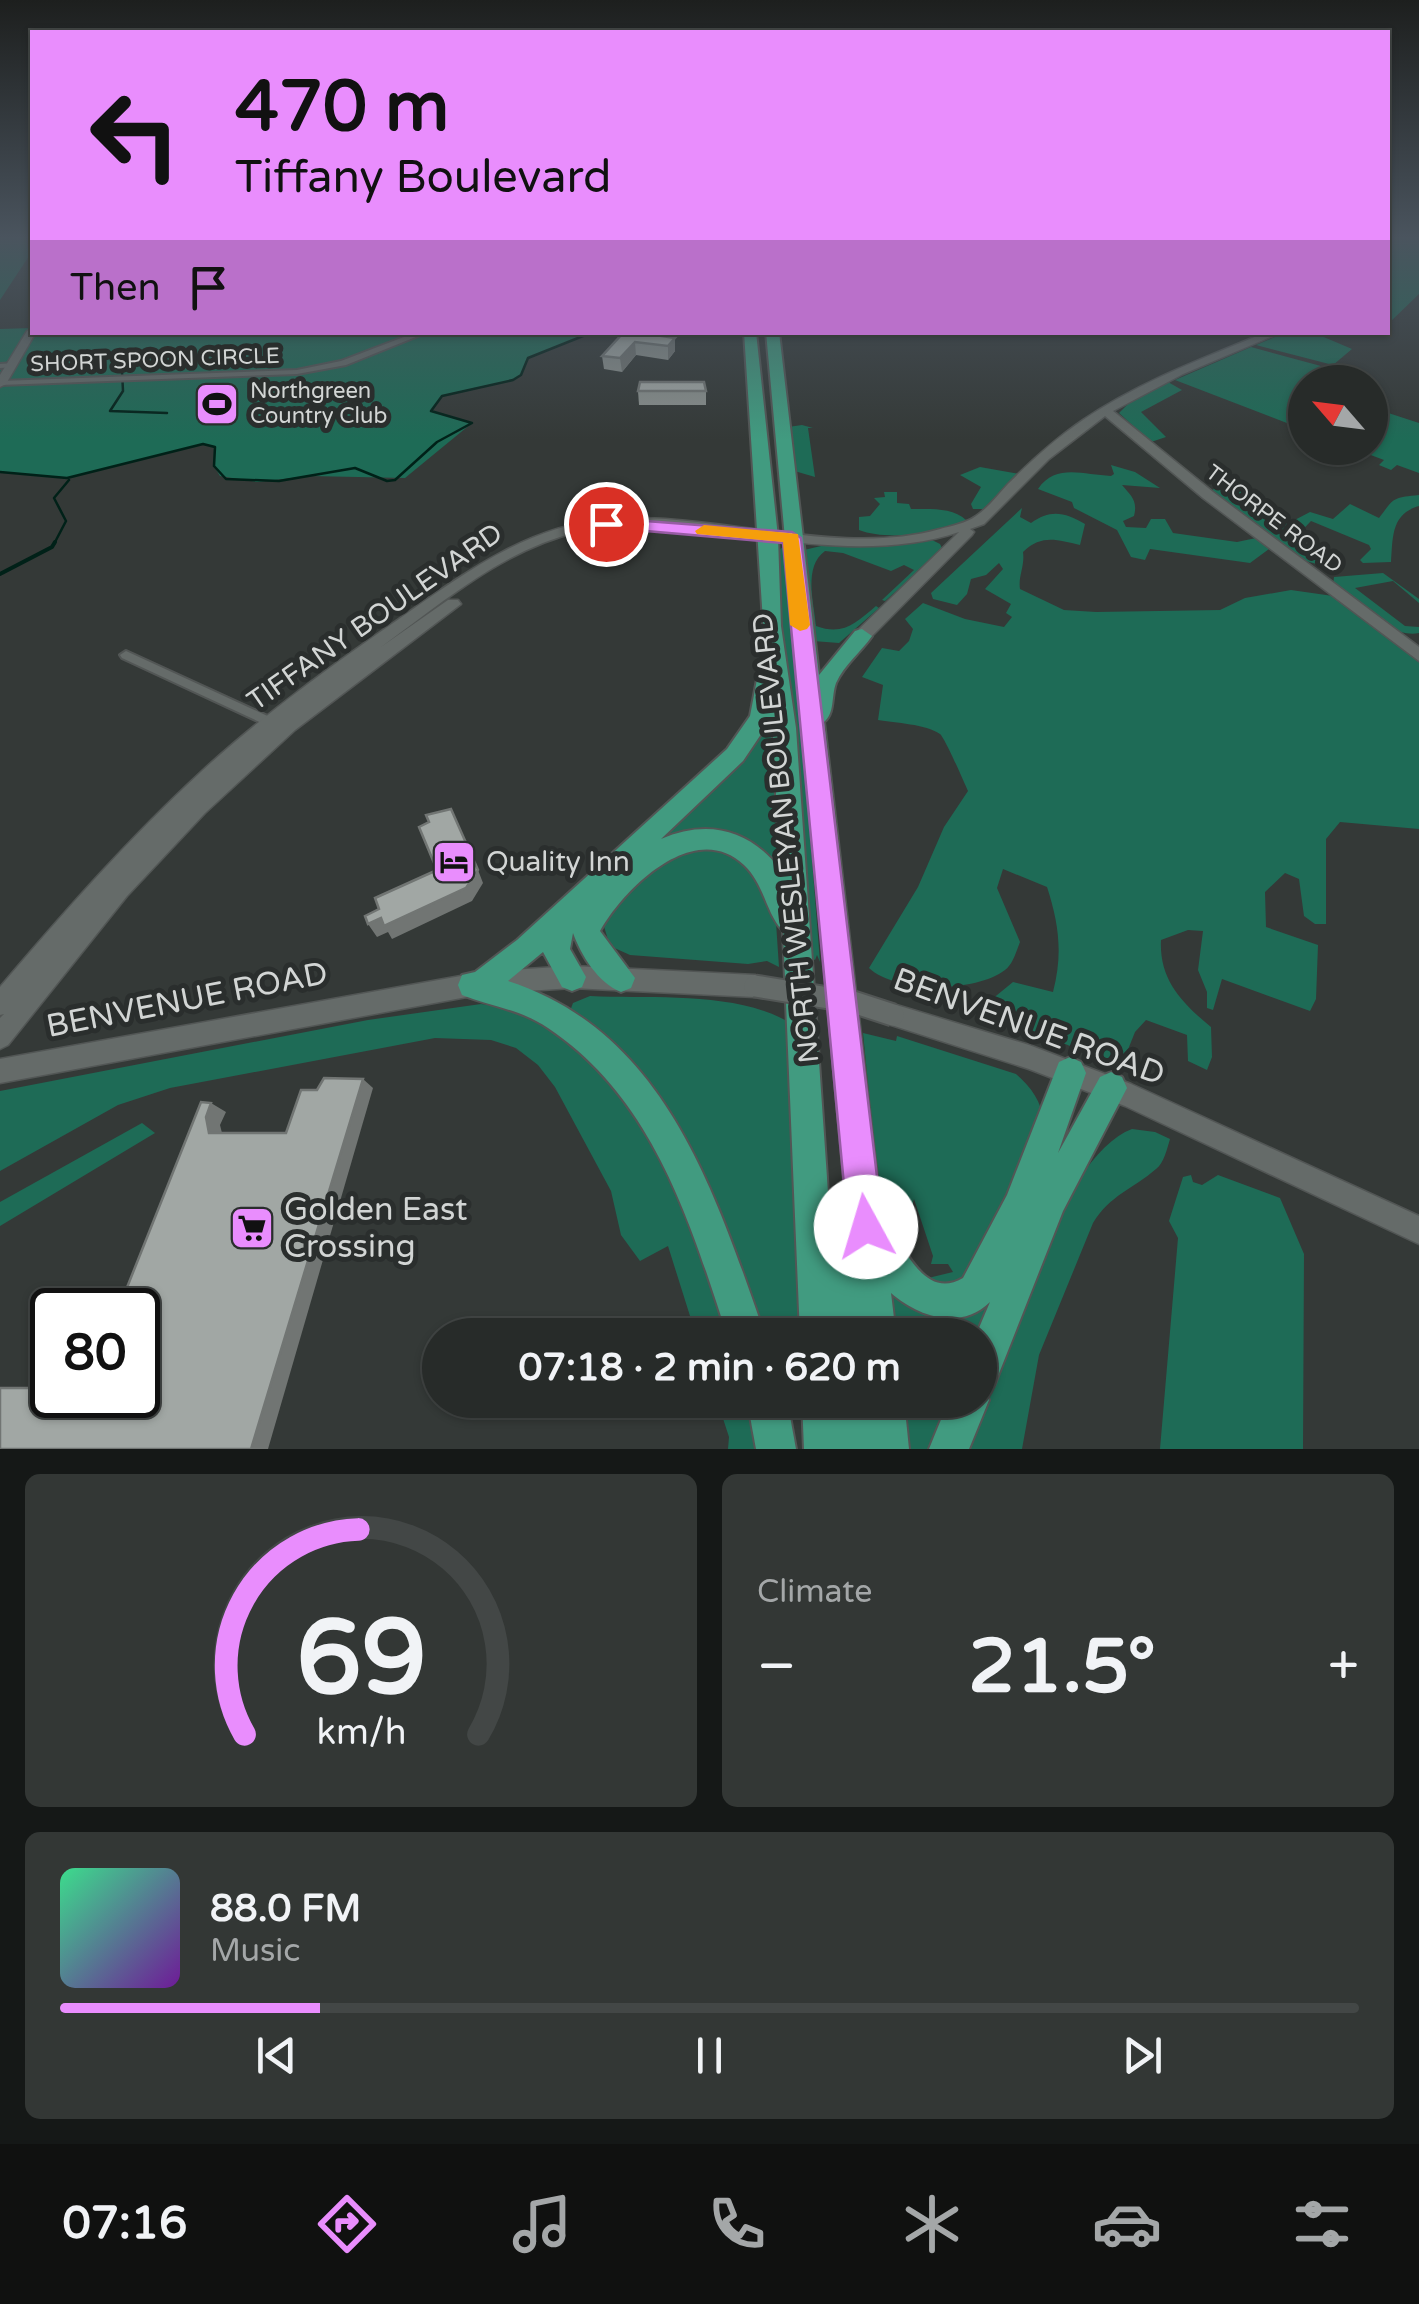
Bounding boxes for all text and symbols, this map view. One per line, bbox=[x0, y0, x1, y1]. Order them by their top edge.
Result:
text: 470 m bbox=[235, 66, 449, 150]
icon: left bbox=[70, 70, 200, 200]
text: Tiffany Boulevard bbox=[235, 151, 611, 205]
icon: arrive bbox=[181, 260, 236, 315]
text: Then bbox=[70, 265, 161, 311]
street label: SHORT SPOON CIRCLE bbox=[30, 343, 280, 377]
north arrow bbox=[1288, 365, 1388, 465]
map controls bbox=[1288, 365, 1388, 465]
place label: Northgreen Country Club bbox=[250, 378, 387, 429]
sports icon: Northgreen Country Club bbox=[194, 381, 240, 427]
street label: THORPE ROAD bbox=[1201, 459, 1347, 579]
pin bbox=[564, 482, 649, 567]
icon: arrive bbox=[579, 497, 634, 552]
street label: TIFFANY BOULEVARD bbox=[241, 516, 509, 718]
street label: NORTH WESLEYAN BOULEVARD bbox=[745, 611, 827, 1065]
hotel icon: Quality Inn bbox=[431, 839, 477, 885]
place label: Quality Inn bbox=[486, 845, 630, 879]
street label: BENVENUE ROAD bbox=[43, 954, 331, 1046]
street label: BENVENUE ROAD bbox=[888, 960, 1170, 1094]
position arrow bbox=[814, 1175, 918, 1279]
place label: Golden East Crossing bbox=[284, 1191, 467, 1266]
supermarket icon: Golden East Crossing bbox=[229, 1205, 275, 1251]
speed limit sign: 80 bbox=[30, 1288, 160, 1418]
text: 07:18 · 2 min · 620 m bbox=[518, 1345, 901, 1391]
text: Climate bbox=[757, 1573, 872, 1611]
text: 69 bbox=[296, 1597, 426, 1722]
text: 21.5° bbox=[968, 1622, 1156, 1712]
text: − bbox=[757, 1634, 796, 1700]
text: + bbox=[1328, 1634, 1359, 1700]
text: km/h bbox=[316, 1711, 406, 1754]
text: 88.0 FM bbox=[210, 1886, 361, 1932]
text: Music bbox=[210, 1932, 300, 1970]
icon: previous bbox=[249, 2028, 304, 2083]
icon: pause bbox=[682, 2028, 737, 2083]
icon: next bbox=[1115, 2028, 1170, 2083]
icon: directions bbox=[312, 2189, 382, 2259]
icon: music bbox=[507, 2189, 577, 2259]
icon: phone bbox=[702, 2189, 772, 2259]
icon: climate bbox=[897, 2189, 967, 2259]
icon: car bbox=[1092, 2189, 1162, 2259]
icon: filters bbox=[1287, 2189, 1357, 2259]
text: 07:16 bbox=[62, 2197, 187, 2251]

